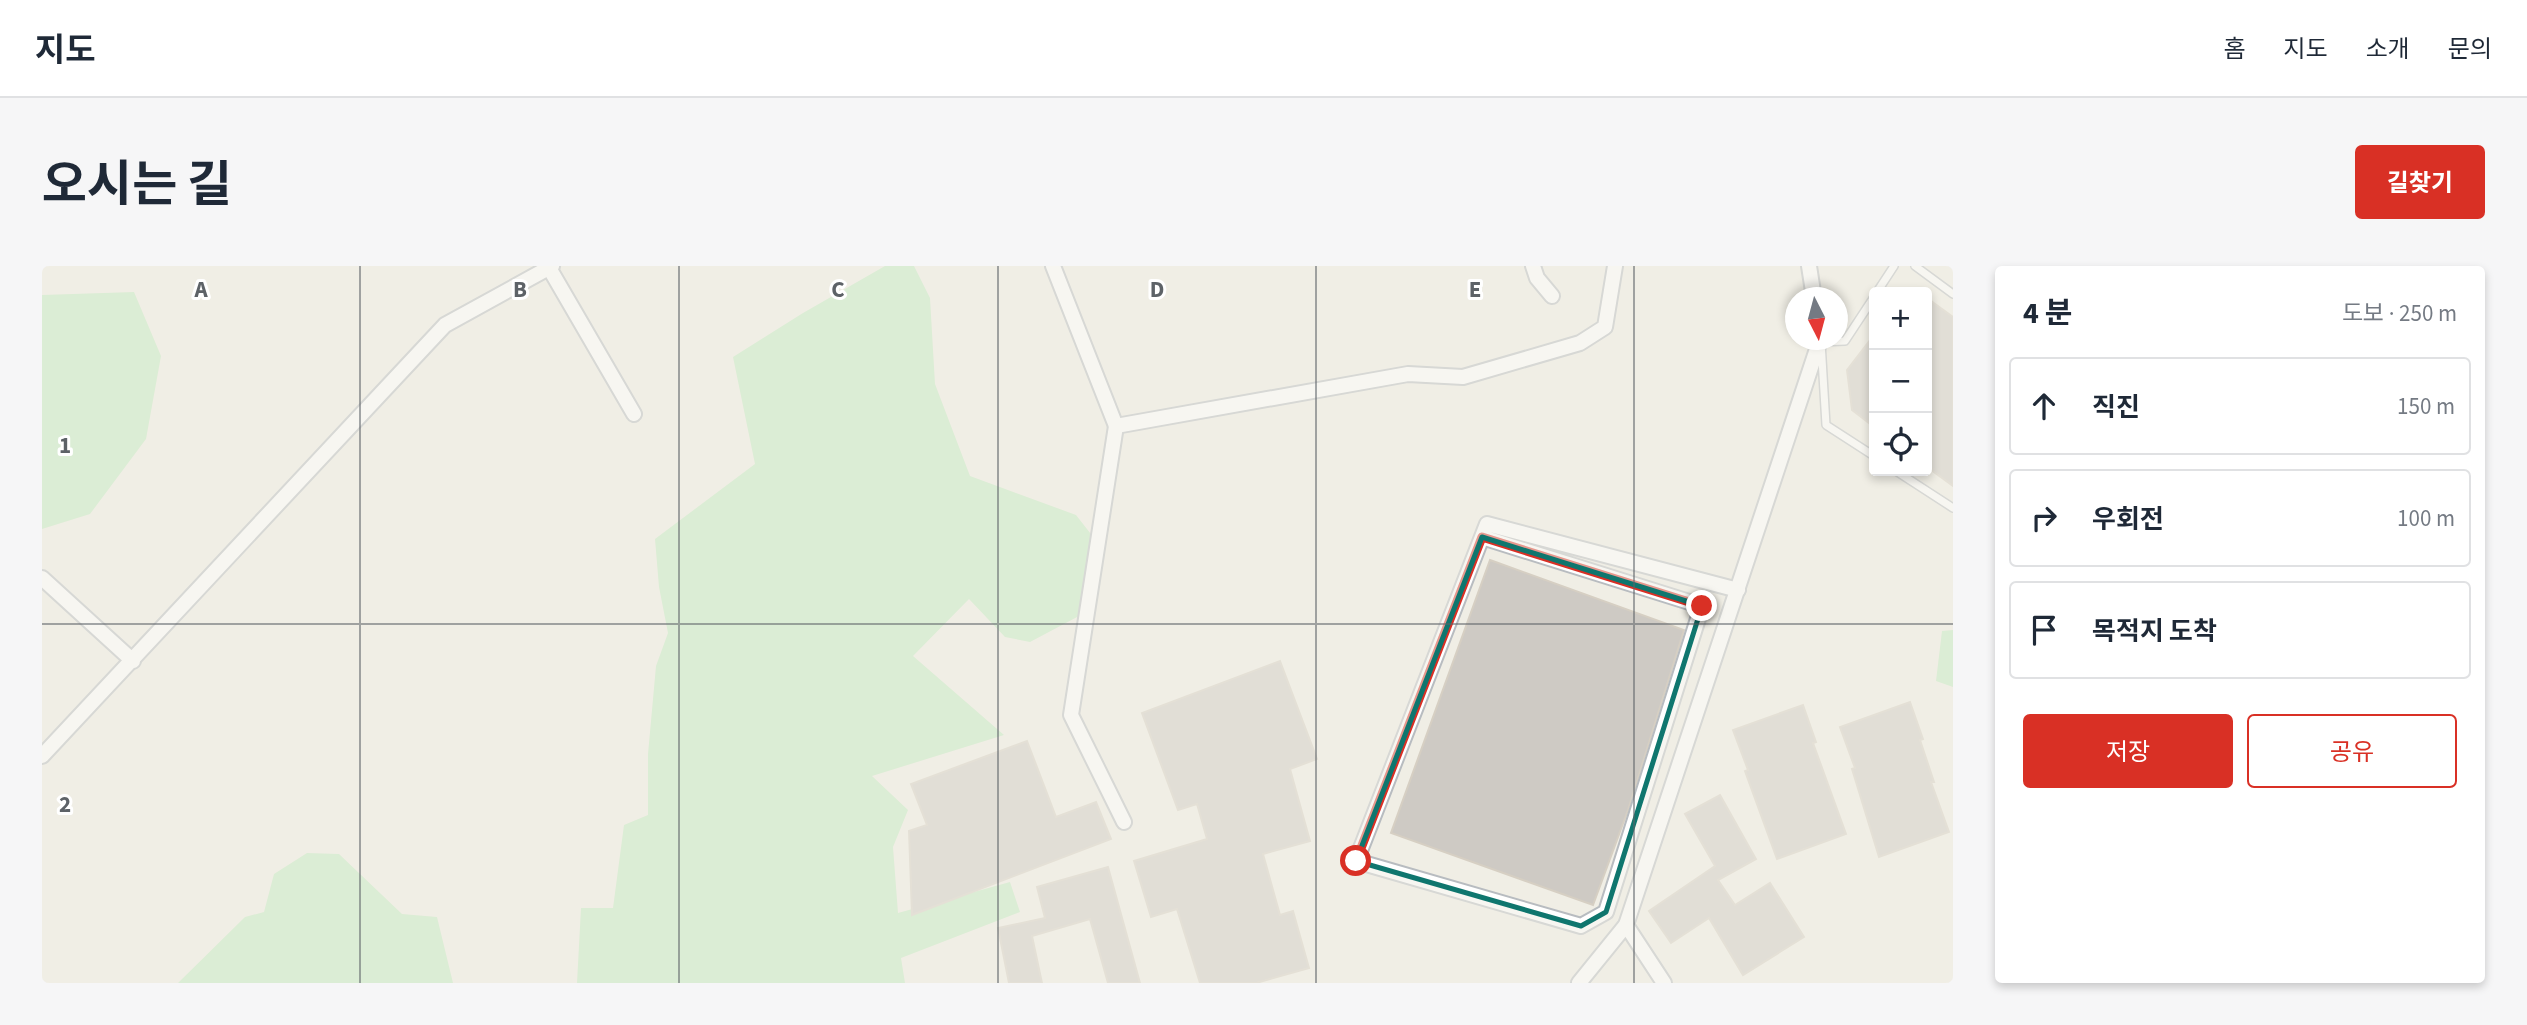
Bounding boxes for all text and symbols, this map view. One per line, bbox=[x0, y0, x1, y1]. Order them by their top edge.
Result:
text: 지도 bbox=[35, 27, 96, 74]
text: 홈 bbox=[2223, 32, 2245, 67]
text: 지도 bbox=[2283, 32, 2328, 67]
text: 소개 bbox=[2366, 32, 2410, 67]
text: 문의 bbox=[2448, 32, 2492, 67]
button: 길찾기 bbox=[2355, 145, 2485, 219]
text: 오시는 길 bbox=[42, 151, 232, 221]
text: A bbox=[193, 273, 208, 306]
text: B bbox=[513, 273, 527, 306]
text: C bbox=[831, 273, 845, 306]
text: D bbox=[1150, 273, 1164, 306]
text: E bbox=[1469, 273, 1481, 306]
north arrow bbox=[1785, 287, 1848, 350]
map controls bbox=[1869, 287, 1932, 476]
button: + bbox=[1869, 287, 1932, 350]
text: 4 분 bbox=[2023, 292, 2072, 335]
text: 도보 · 250 m bbox=[2342, 297, 2457, 330]
button: − bbox=[1869, 350, 1932, 413]
icon: ahead bbox=[2025, 387, 2063, 425]
text: 직진 bbox=[2092, 389, 2140, 426]
text: 150 m bbox=[2397, 390, 2455, 423]
button: locate bbox=[1869, 413, 1932, 476]
text: 1 bbox=[59, 429, 71, 462]
icon: right bbox=[2025, 499, 2063, 537]
text: 우회전 bbox=[2092, 501, 2164, 538]
text: 100 m bbox=[2397, 502, 2455, 535]
route end bbox=[1686, 590, 1717, 621]
icon: arrive bbox=[2025, 611, 2063, 649]
text: 목적지 도착 bbox=[2092, 613, 2217, 650]
button: 저장 bbox=[2023, 714, 2233, 788]
button: 공유 bbox=[2247, 714, 2457, 788]
text: 2 bbox=[59, 788, 71, 821]
route start bbox=[1340, 845, 1371, 876]

